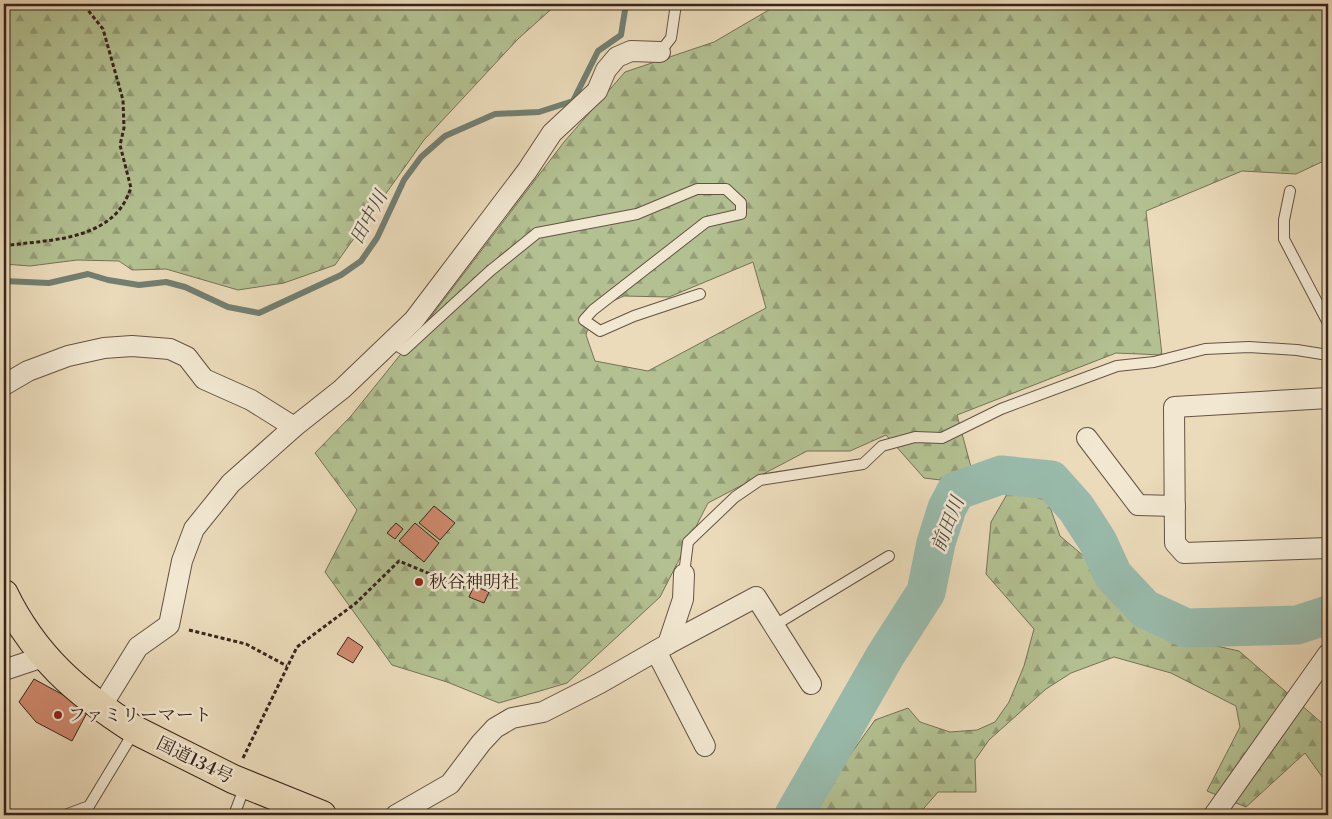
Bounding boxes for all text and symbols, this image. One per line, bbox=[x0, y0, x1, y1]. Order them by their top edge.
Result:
water label: 田中川 bbox=[345, 185, 394, 248]
water label: 前田川 bbox=[926, 492, 970, 555]
place label: 秋谷神明社 bbox=[429, 571, 519, 594]
marker: 秋谷神明社 bbox=[413, 576, 425, 588]
place label: ファミリーマート bbox=[68, 704, 212, 727]
marker: ファミリーマート bbox=[52, 709, 64, 721]
street label: 国道134号 bbox=[153, 732, 237, 789]

